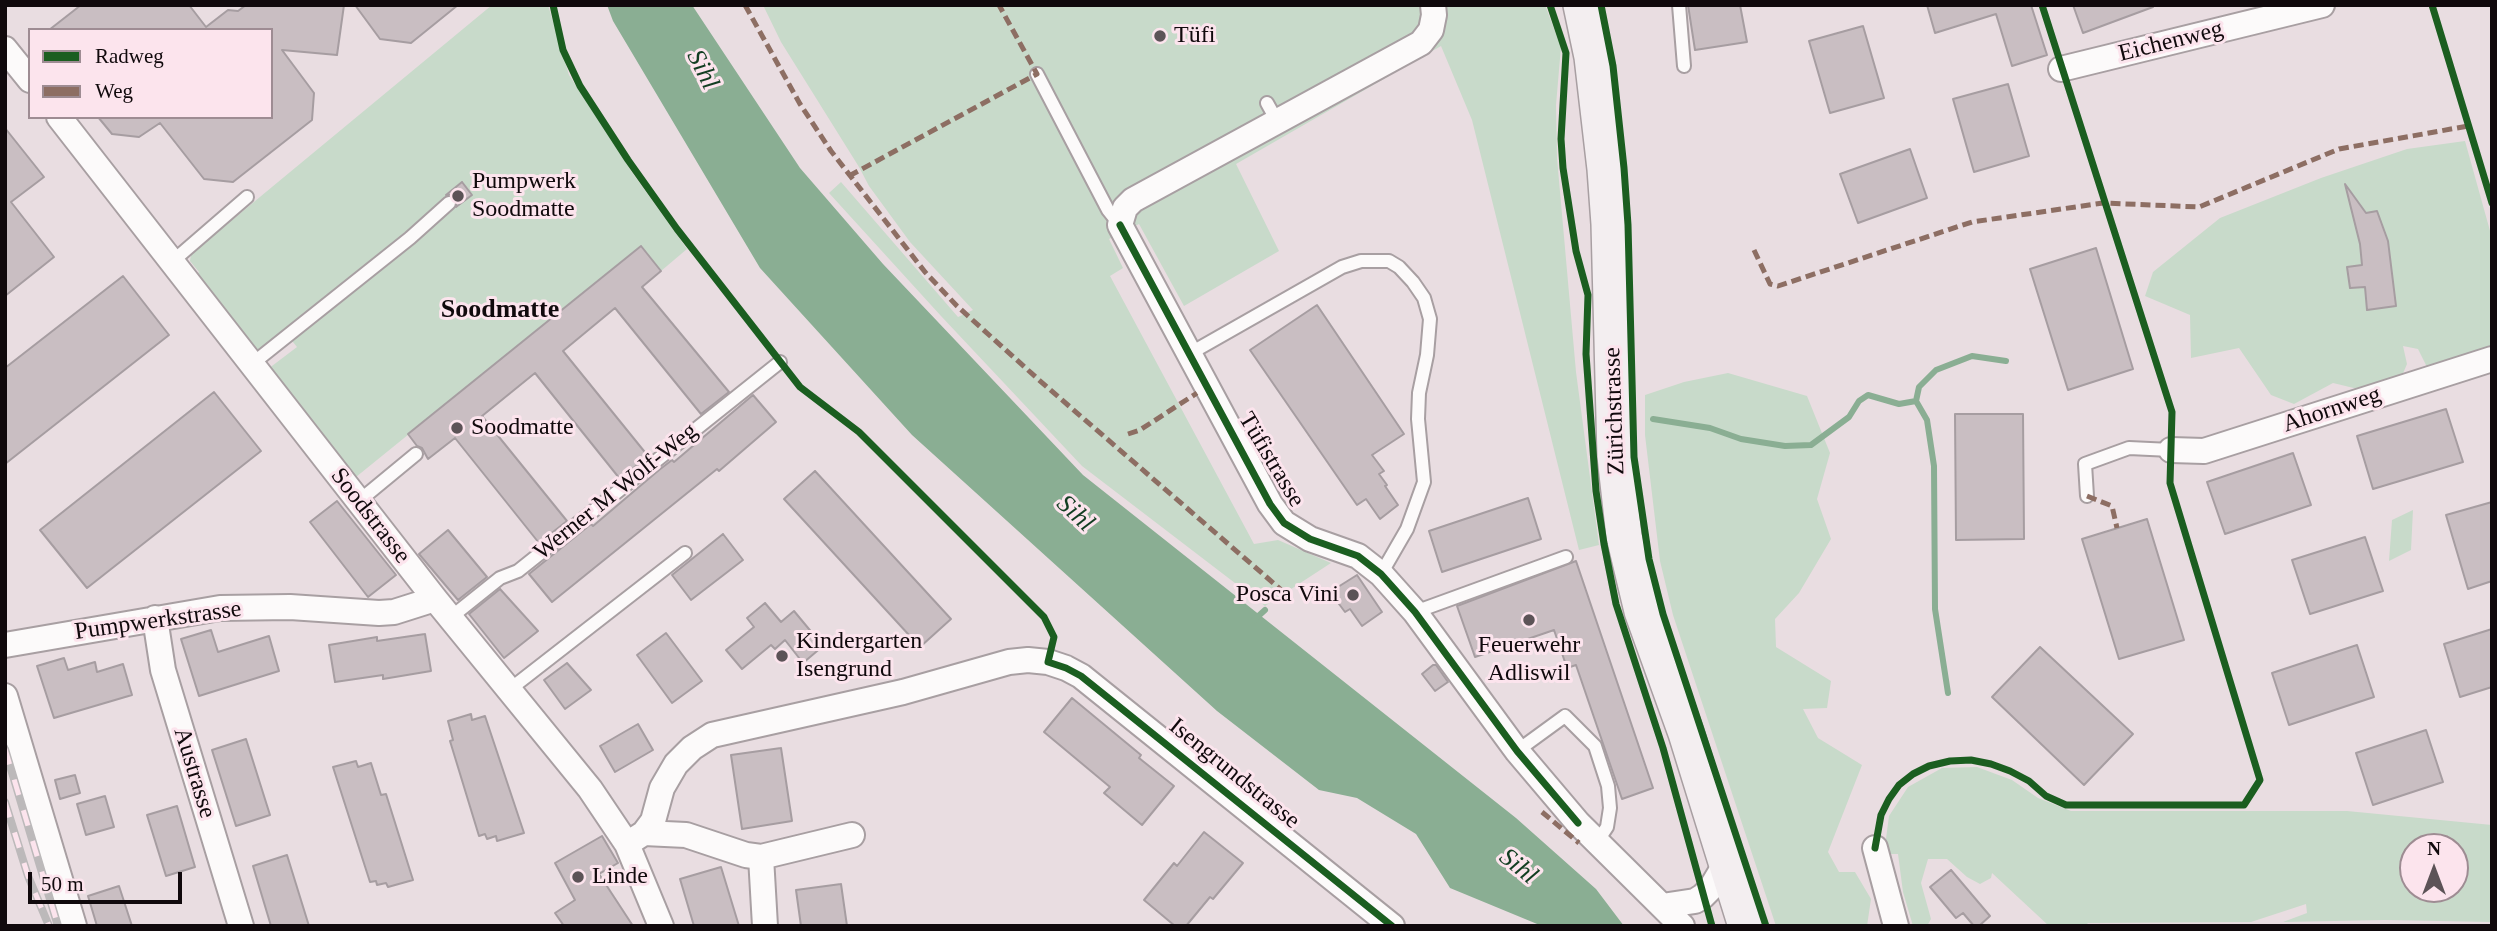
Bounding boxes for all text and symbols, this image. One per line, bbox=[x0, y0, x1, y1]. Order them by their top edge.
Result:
street label: Eichenweg bbox=[2116, 15, 2226, 69]
place label: Tüfi bbox=[1174, 22, 1215, 50]
legend bbox=[28, 28, 273, 119]
marker: Tüfi bbox=[1152, 28, 1168, 44]
text: Radweg bbox=[95, 44, 164, 68]
water label: Sihl bbox=[679, 45, 725, 95]
text: Weg bbox=[95, 79, 133, 103]
place label: Pumpwerk Soodmatte bbox=[472, 168, 576, 224]
marker: Pumpwerk Soodmatte bbox=[450, 188, 466, 204]
district label: Soodmatte bbox=[441, 294, 559, 326]
street label: Zürichstrasse bbox=[1598, 347, 1632, 475]
street label: Ahornweg bbox=[2279, 381, 2385, 439]
street label: Tüfistrasse bbox=[1232, 407, 1310, 513]
place label: Soodmatte bbox=[471, 414, 574, 442]
street label: Werner M Wolf-Weg bbox=[528, 417, 704, 567]
marker: Soodmatte bbox=[449, 420, 465, 436]
street label: Soodstrasse bbox=[324, 462, 416, 570]
water label: Sihl bbox=[1050, 489, 1100, 539]
place label: Posca Vini bbox=[1236, 581, 1339, 609]
marker: Posca Vini bbox=[1345, 587, 1361, 603]
street label: Pumpwerkstrasse bbox=[73, 595, 243, 647]
marker: Feuerwehr Adliswil bbox=[1521, 612, 1537, 628]
place label: Kindergarten Isengrund bbox=[796, 628, 922, 684]
place label: Feuerwehr Adliswil bbox=[1478, 632, 1580, 688]
marker: Kindergarten Isengrund bbox=[774, 648, 790, 664]
street label: Isengrundstrasse bbox=[1163, 712, 1305, 836]
street label: Austrasse bbox=[167, 724, 221, 822]
north arrow bbox=[2399, 833, 2469, 903]
text: N bbox=[2427, 838, 2441, 859]
water label: Sihl bbox=[1492, 842, 1544, 892]
scale bar bbox=[32, 858, 186, 902]
place label: Linde bbox=[592, 863, 648, 891]
marker: Linde bbox=[570, 869, 586, 885]
text: 50 m bbox=[41, 872, 84, 896]

